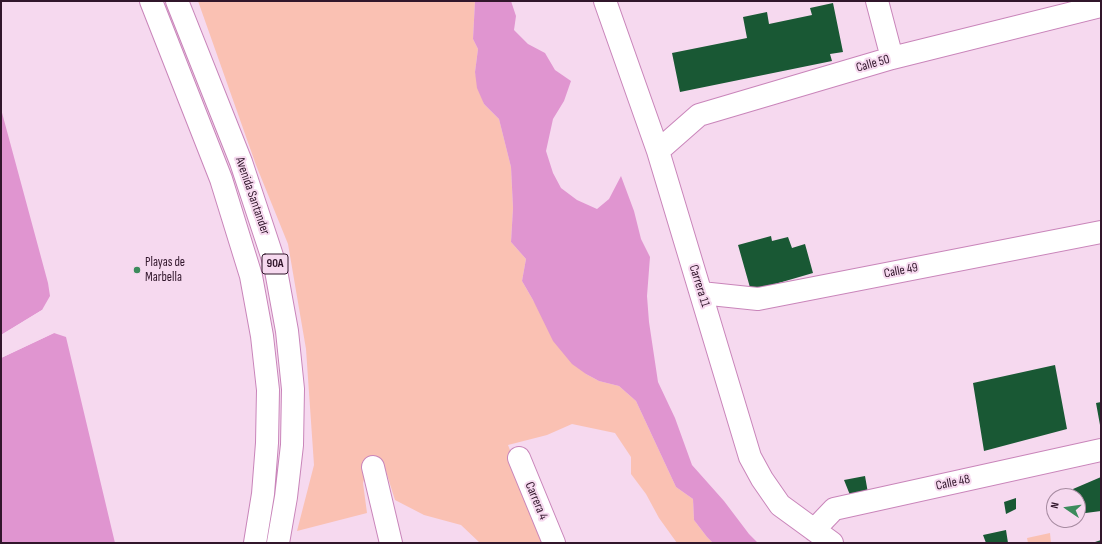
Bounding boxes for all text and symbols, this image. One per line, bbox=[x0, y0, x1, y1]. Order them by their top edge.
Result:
street label: Calle 50 bbox=[854, 52, 892, 76]
street label: Avenida Santander bbox=[231, 155, 273, 237]
road number: 90A bbox=[262, 254, 288, 274]
place label: Playas de Marbella bbox=[145, 255, 185, 286]
street label: Calle 49 bbox=[883, 260, 919, 282]
street label: Carrera 11 bbox=[685, 263, 713, 309]
marker: Playas de Marbella bbox=[132, 265, 142, 275]
street label: Calle 48 bbox=[935, 472, 971, 494]
street label: Carrera 4 bbox=[521, 480, 551, 522]
north arrow bbox=[1046, 488, 1086, 528]
text: N bbox=[1048, 501, 1062, 510]

